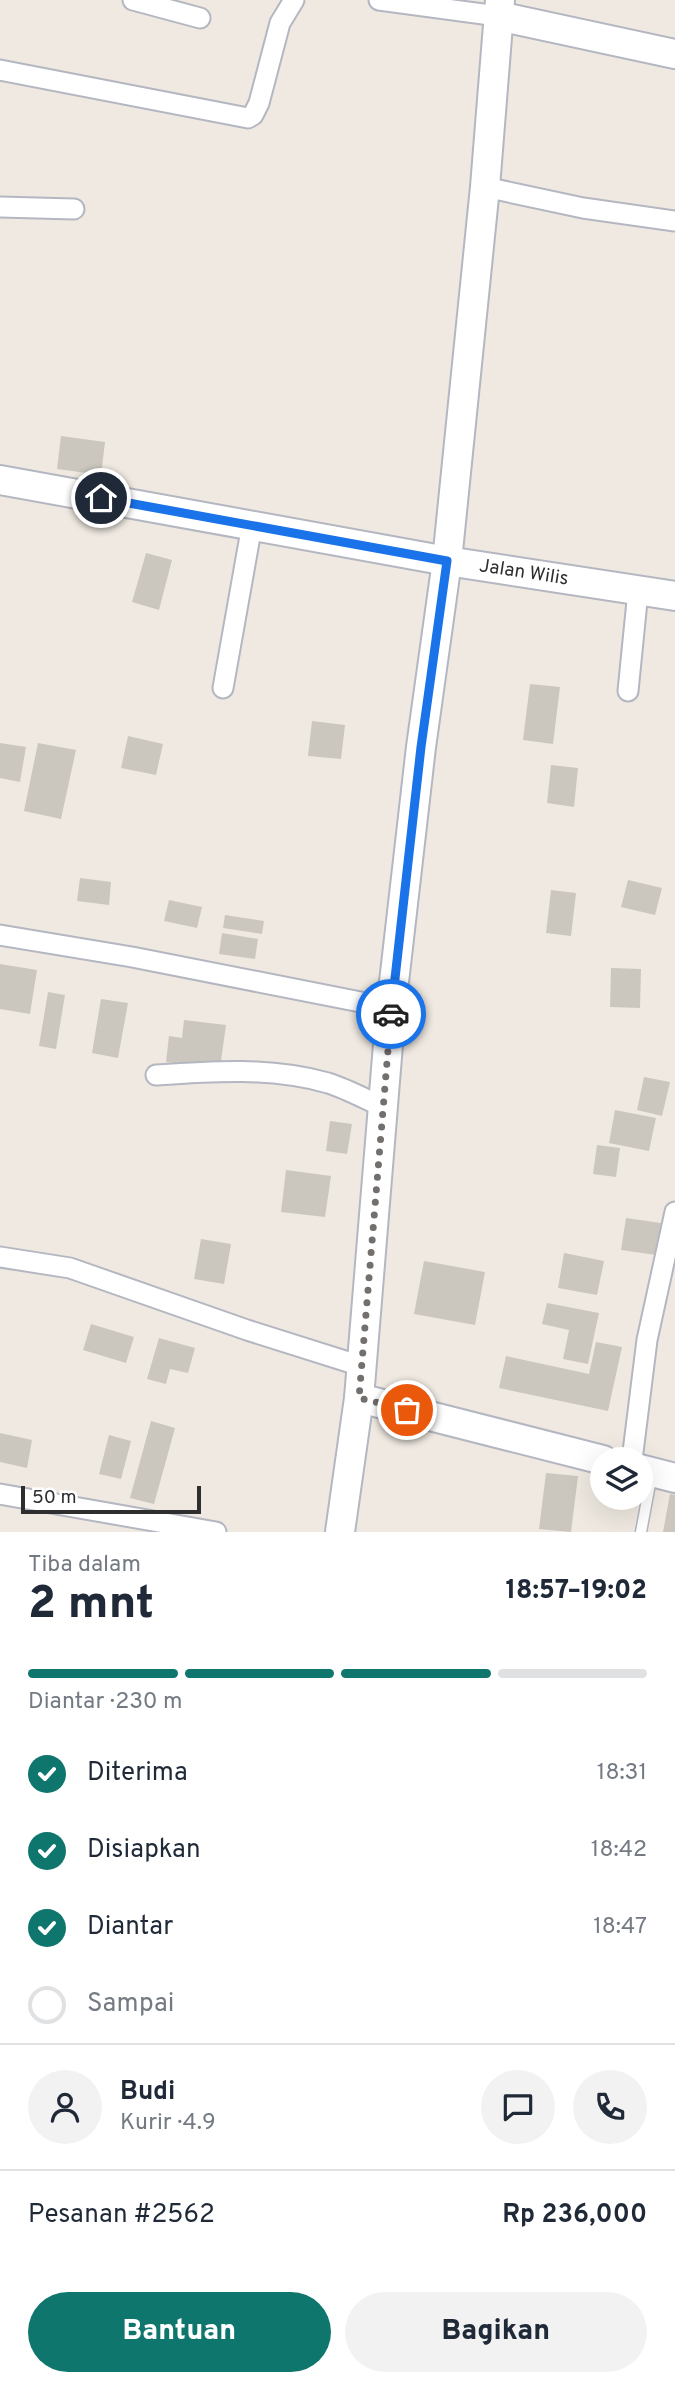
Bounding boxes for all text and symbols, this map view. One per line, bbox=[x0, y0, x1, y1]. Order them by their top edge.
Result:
pin bbox=[71, 468, 131, 528]
icon: home bbox=[82, 479, 120, 517]
street label: Jalan Wilis bbox=[478, 554, 570, 591]
courier bbox=[356, 979, 426, 1049]
icon: car bbox=[372, 995, 410, 1033]
pin bbox=[377, 1380, 437, 1440]
icon: bag bbox=[388, 1391, 426, 1429]
map controls bbox=[590, 1447, 653, 1510]
button: layers bbox=[590, 1447, 653, 1510]
scale bar bbox=[21, 1483, 201, 1515]
text: 50 m bbox=[32, 1486, 77, 1510]
text: Tiba dalam bbox=[28, 1551, 141, 1580]
text: 18:57–19:02 bbox=[505, 1575, 647, 1608]
text: 2 mnt bbox=[28, 1576, 154, 1635]
text: Diantar · 230 m bbox=[28, 1688, 183, 1717]
icon: check bbox=[28, 1755, 66, 1793]
text: Diterima bbox=[87, 1757, 188, 1790]
text: 18:31 bbox=[597, 1759, 647, 1788]
icon: check bbox=[28, 1832, 66, 1870]
text: Disiapkan bbox=[87, 1834, 201, 1867]
text: 18:42 bbox=[591, 1836, 647, 1865]
icon: check bbox=[28, 1909, 66, 1947]
text: Diantar bbox=[87, 1911, 173, 1944]
text: 18:47 bbox=[593, 1913, 647, 1942]
text: Sampai bbox=[87, 1988, 174, 2021]
button: person bbox=[28, 2070, 102, 2144]
button: chat bbox=[481, 2070, 555, 2144]
button: phone bbox=[573, 2070, 647, 2144]
text: Budi bbox=[120, 2076, 175, 2109]
text: Kurir · 4.9 bbox=[120, 2109, 216, 2138]
text: Pesanan #2562 bbox=[28, 2199, 215, 2232]
text: Rp 236,000 bbox=[502, 2199, 647, 2232]
button: Bantuan bbox=[28, 2292, 331, 2372]
button: Bagikan bbox=[345, 2292, 647, 2372]

